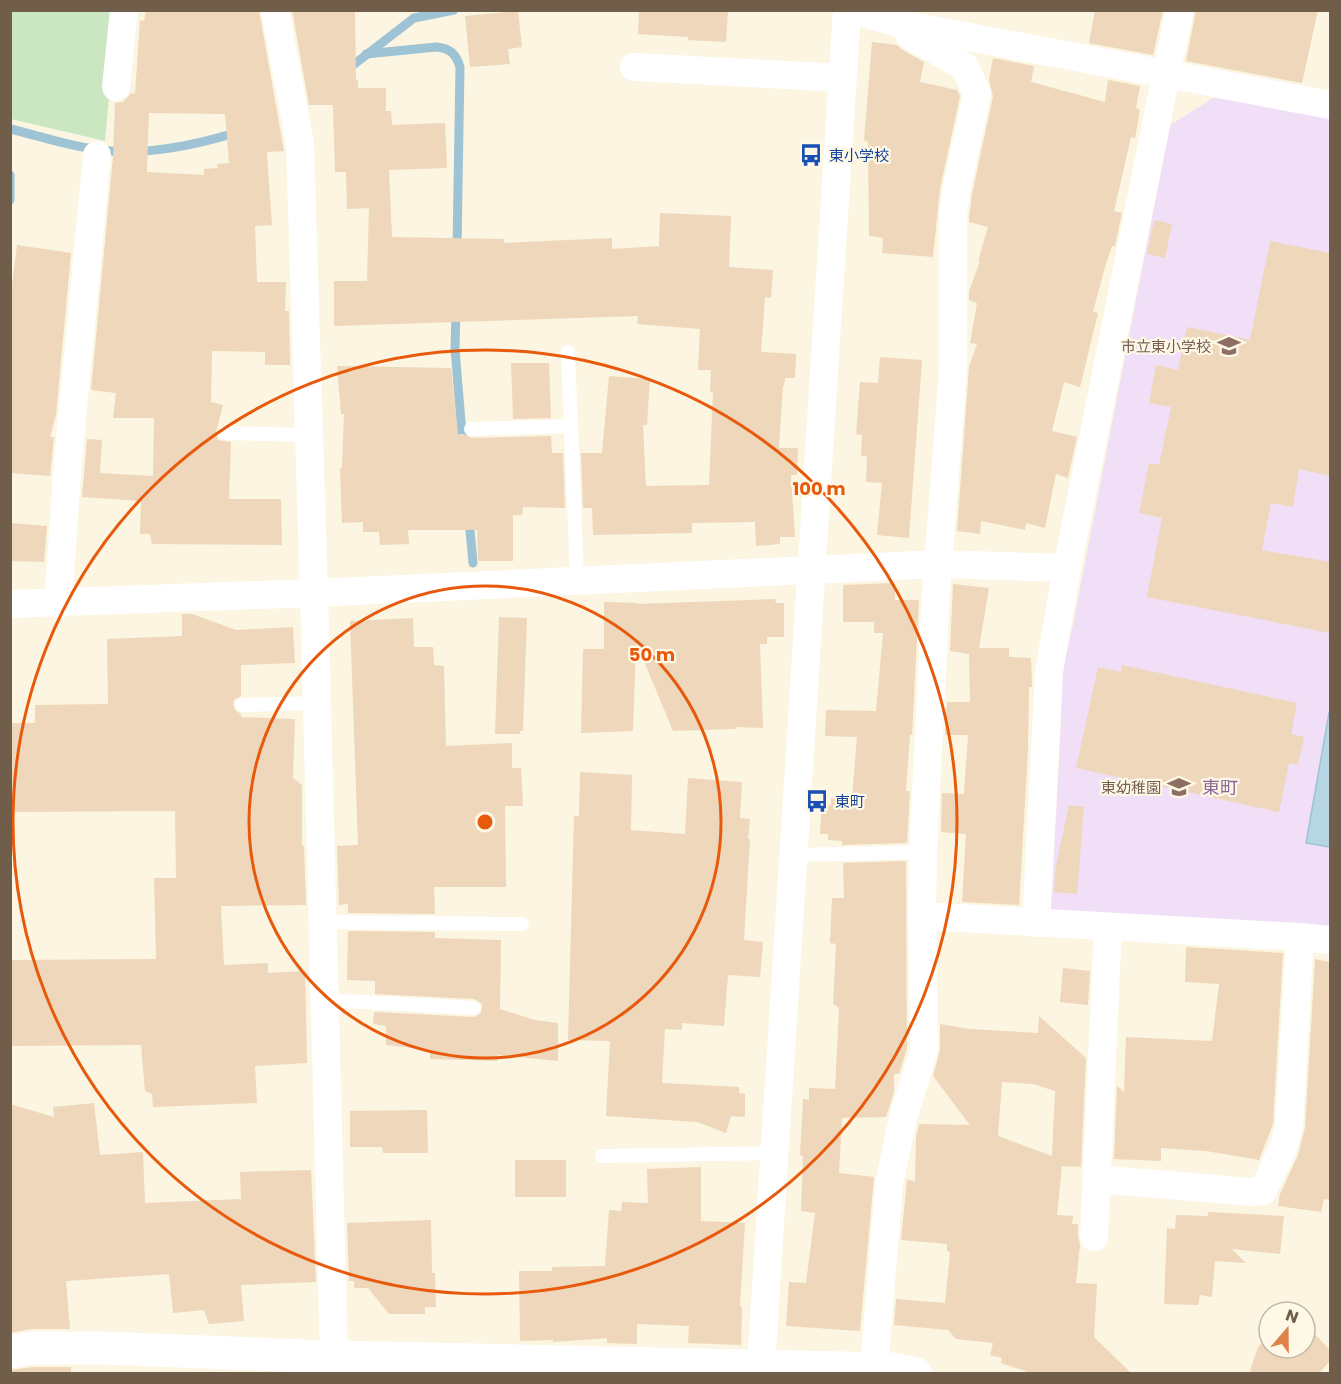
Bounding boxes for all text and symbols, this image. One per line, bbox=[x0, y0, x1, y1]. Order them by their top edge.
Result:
bus stop icon: 東小学校 bbox=[798, 142, 824, 168]
place label: 東小学校 bbox=[829, 145, 889, 166]
school or university icon: 市立東小学校 bbox=[1216, 333, 1242, 359]
place label: 市立東小学校 bbox=[1121, 336, 1211, 357]
text: 100 m bbox=[792, 476, 846, 501]
text: 50 m bbox=[629, 642, 675, 667]
school or university icon: 東幼稚園 bbox=[1166, 774, 1192, 800]
district label: 東町 bbox=[1202, 775, 1238, 800]
place label: 東幼稚園 bbox=[1101, 777, 1161, 798]
bus stop icon: 東町 bbox=[804, 788, 830, 814]
place label: 東町 bbox=[835, 791, 865, 812]
centre of rings bbox=[475, 812, 495, 832]
north arrow bbox=[1257, 1300, 1317, 1360]
text: N bbox=[1282, 1304, 1302, 1329]

